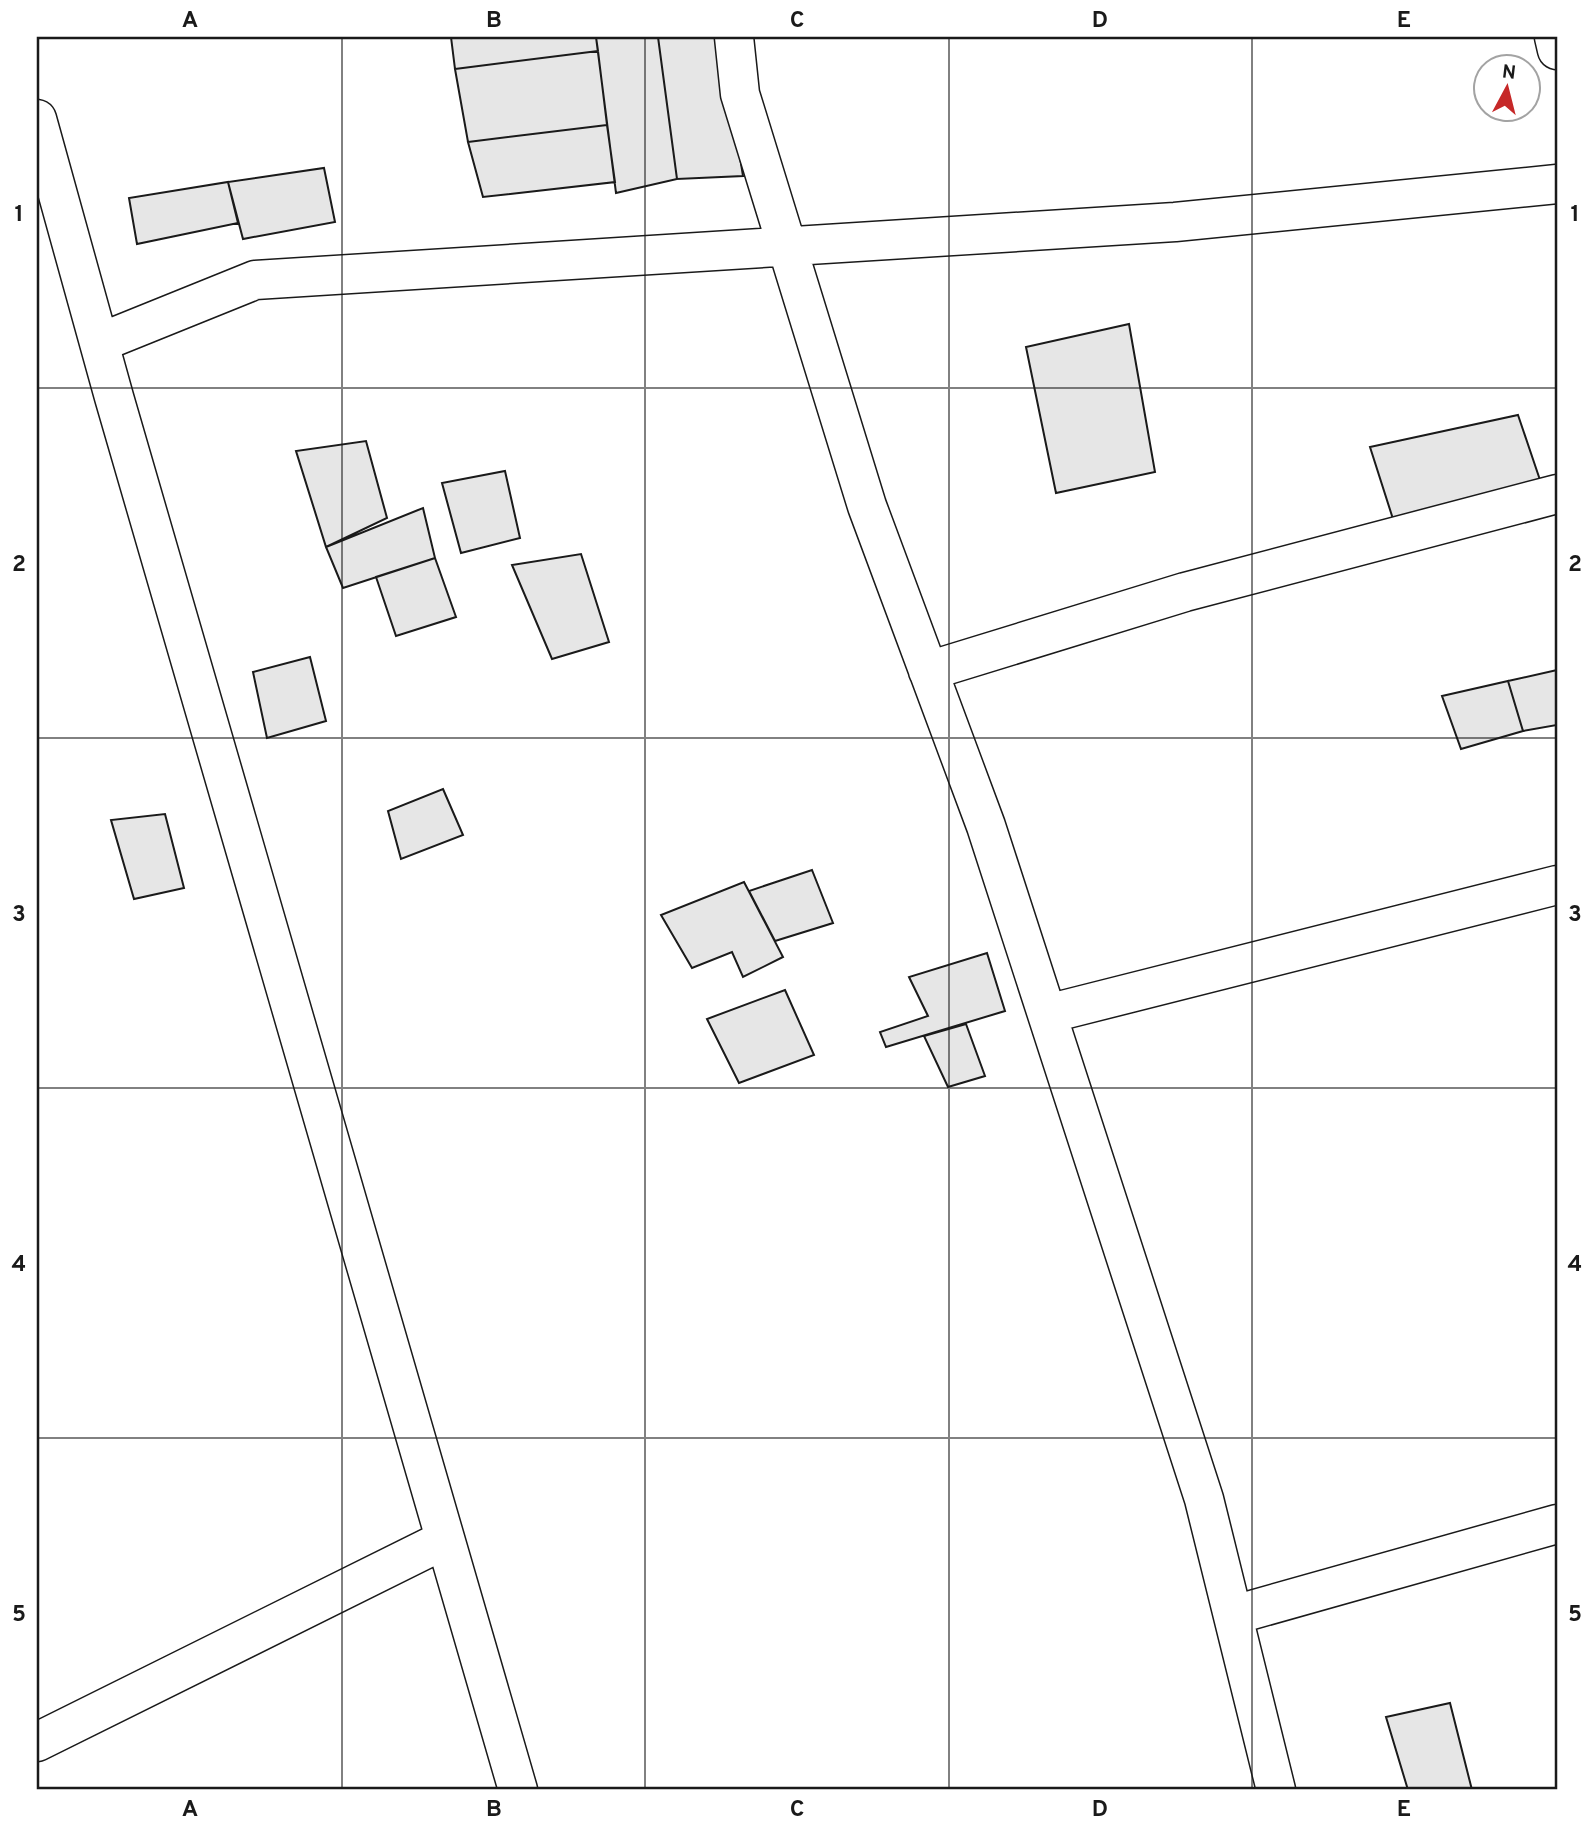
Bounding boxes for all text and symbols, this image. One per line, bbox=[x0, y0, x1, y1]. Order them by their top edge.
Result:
text: A bbox=[182, 7, 198, 36]
text: B bbox=[486, 7, 502, 36]
text: C bbox=[790, 7, 804, 36]
text: D bbox=[1092, 7, 1108, 36]
text: E bbox=[1397, 7, 1411, 36]
north arrow bbox=[1472, 52, 1542, 122]
text: N bbox=[1501, 60, 1517, 86]
text: 1 bbox=[14, 201, 24, 230]
text: 1 bbox=[1570, 201, 1580, 230]
text: 2 bbox=[12, 551, 26, 580]
text: 2 bbox=[1568, 551, 1582, 580]
text: 3 bbox=[12, 901, 26, 930]
text: 3 bbox=[1568, 901, 1582, 930]
text: 4 bbox=[12, 1251, 26, 1280]
text: 4 bbox=[1568, 1251, 1582, 1280]
text: 5 bbox=[12, 1601, 26, 1630]
text: 5 bbox=[1568, 1601, 1582, 1630]
text: A bbox=[182, 1796, 198, 1825]
text: B bbox=[486, 1796, 502, 1825]
text: C bbox=[790, 1796, 804, 1825]
text: D bbox=[1092, 1796, 1108, 1825]
text: E bbox=[1397, 1796, 1411, 1825]

